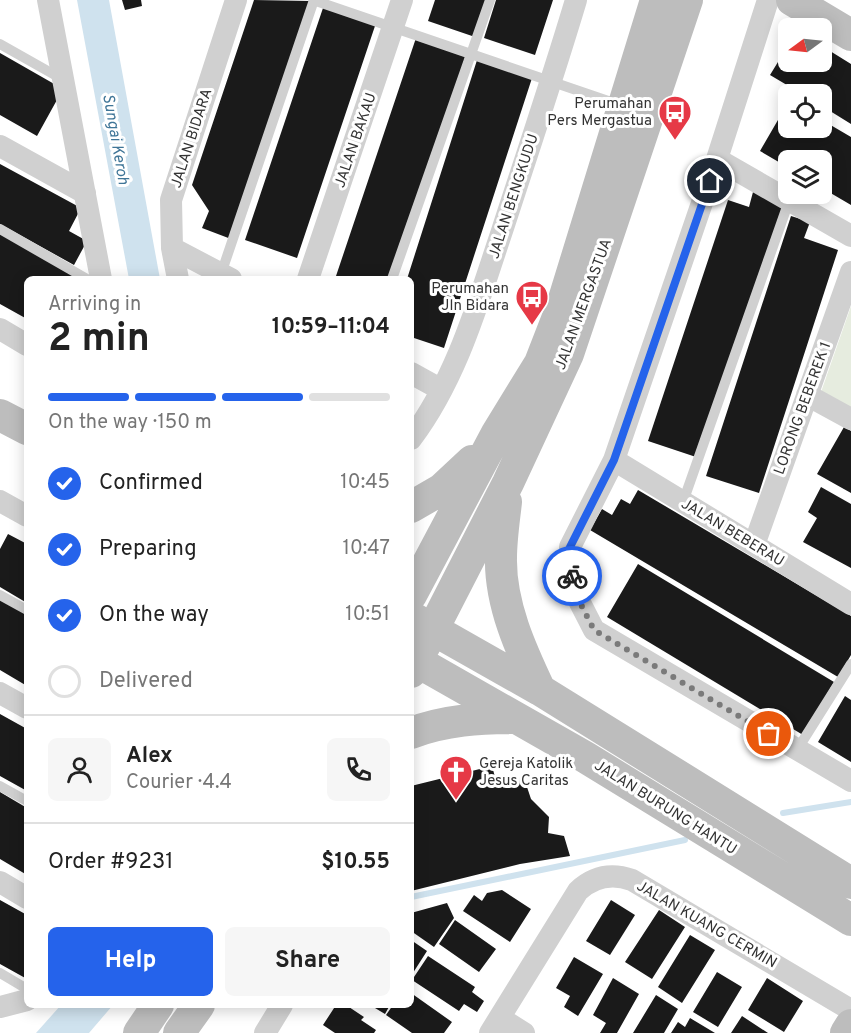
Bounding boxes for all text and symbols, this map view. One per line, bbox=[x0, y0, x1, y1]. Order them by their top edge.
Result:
north arrow bbox=[778, 18, 832, 72]
map controls bbox=[778, 18, 832, 204]
button: locate bbox=[778, 84, 832, 138]
street label: JALAN BIDARA bbox=[167, 86, 217, 191]
street label: JALAN BAKAU bbox=[331, 90, 382, 190]
water label: Sungai Keroh bbox=[97, 92, 133, 187]
bus stop icon: Perumahan Pers Mergastua bbox=[657, 94, 693, 141]
place label: Perumahan Pers Mergastua bbox=[547, 95, 652, 131]
street label: JALAN BENGKUDU bbox=[485, 132, 544, 261]
button: layers bbox=[778, 150, 832, 204]
pin bbox=[684, 155, 735, 206]
icon: home bbox=[693, 164, 726, 197]
street label: JALAN MERGASTUA bbox=[552, 236, 617, 373]
bus stop icon: Perumahan Jln Bidara bbox=[514, 279, 550, 326]
place label: Perumahan Jln Bidara bbox=[431, 280, 509, 316]
text: Arriving in bbox=[48, 292, 141, 318]
text: 10:59–11:04 bbox=[272, 314, 390, 341]
text: 2 min bbox=[48, 316, 150, 365]
street label: LORONG BEBEREK 1 bbox=[771, 340, 836, 477]
text: On the way · 150 m bbox=[48, 410, 212, 436]
icon: check bbox=[48, 467, 81, 500]
text: Confirmed bbox=[99, 470, 203, 497]
text: 10:45 bbox=[340, 470, 390, 496]
street label: JALAN BEBERAU bbox=[677, 495, 787, 572]
icon: check bbox=[48, 533, 81, 566]
text: Preparing bbox=[99, 536, 197, 563]
text: 10:47 bbox=[343, 536, 390, 562]
courier bbox=[542, 546, 602, 606]
icon: bike bbox=[556, 560, 589, 593]
icon: check bbox=[48, 599, 81, 632]
text: On the way bbox=[99, 602, 209, 629]
text: 10:51 bbox=[345, 602, 390, 628]
text: Delivered bbox=[99, 668, 193, 695]
pin bbox=[743, 708, 794, 759]
icon: bag bbox=[752, 717, 785, 750]
button: person bbox=[48, 738, 111, 801]
button: phone bbox=[327, 738, 390, 801]
text: Alex bbox=[126, 743, 173, 770]
church icon: Gereja Katolik Jesus Caritas bbox=[438, 754, 474, 801]
place label: Gereja Katolik Jesus Caritas bbox=[479, 755, 573, 791]
street label: JALAN BURUNG HANTU bbox=[590, 757, 740, 860]
text: Courier · 4.4 bbox=[126, 770, 232, 796]
text: Order #9231 bbox=[48, 849, 173, 876]
text: $10.55 bbox=[321, 849, 390, 876]
street label: JALAN KUANG CERMIN bbox=[633, 877, 780, 973]
button: Help bbox=[48, 927, 213, 996]
button: Share bbox=[225, 927, 390, 996]

